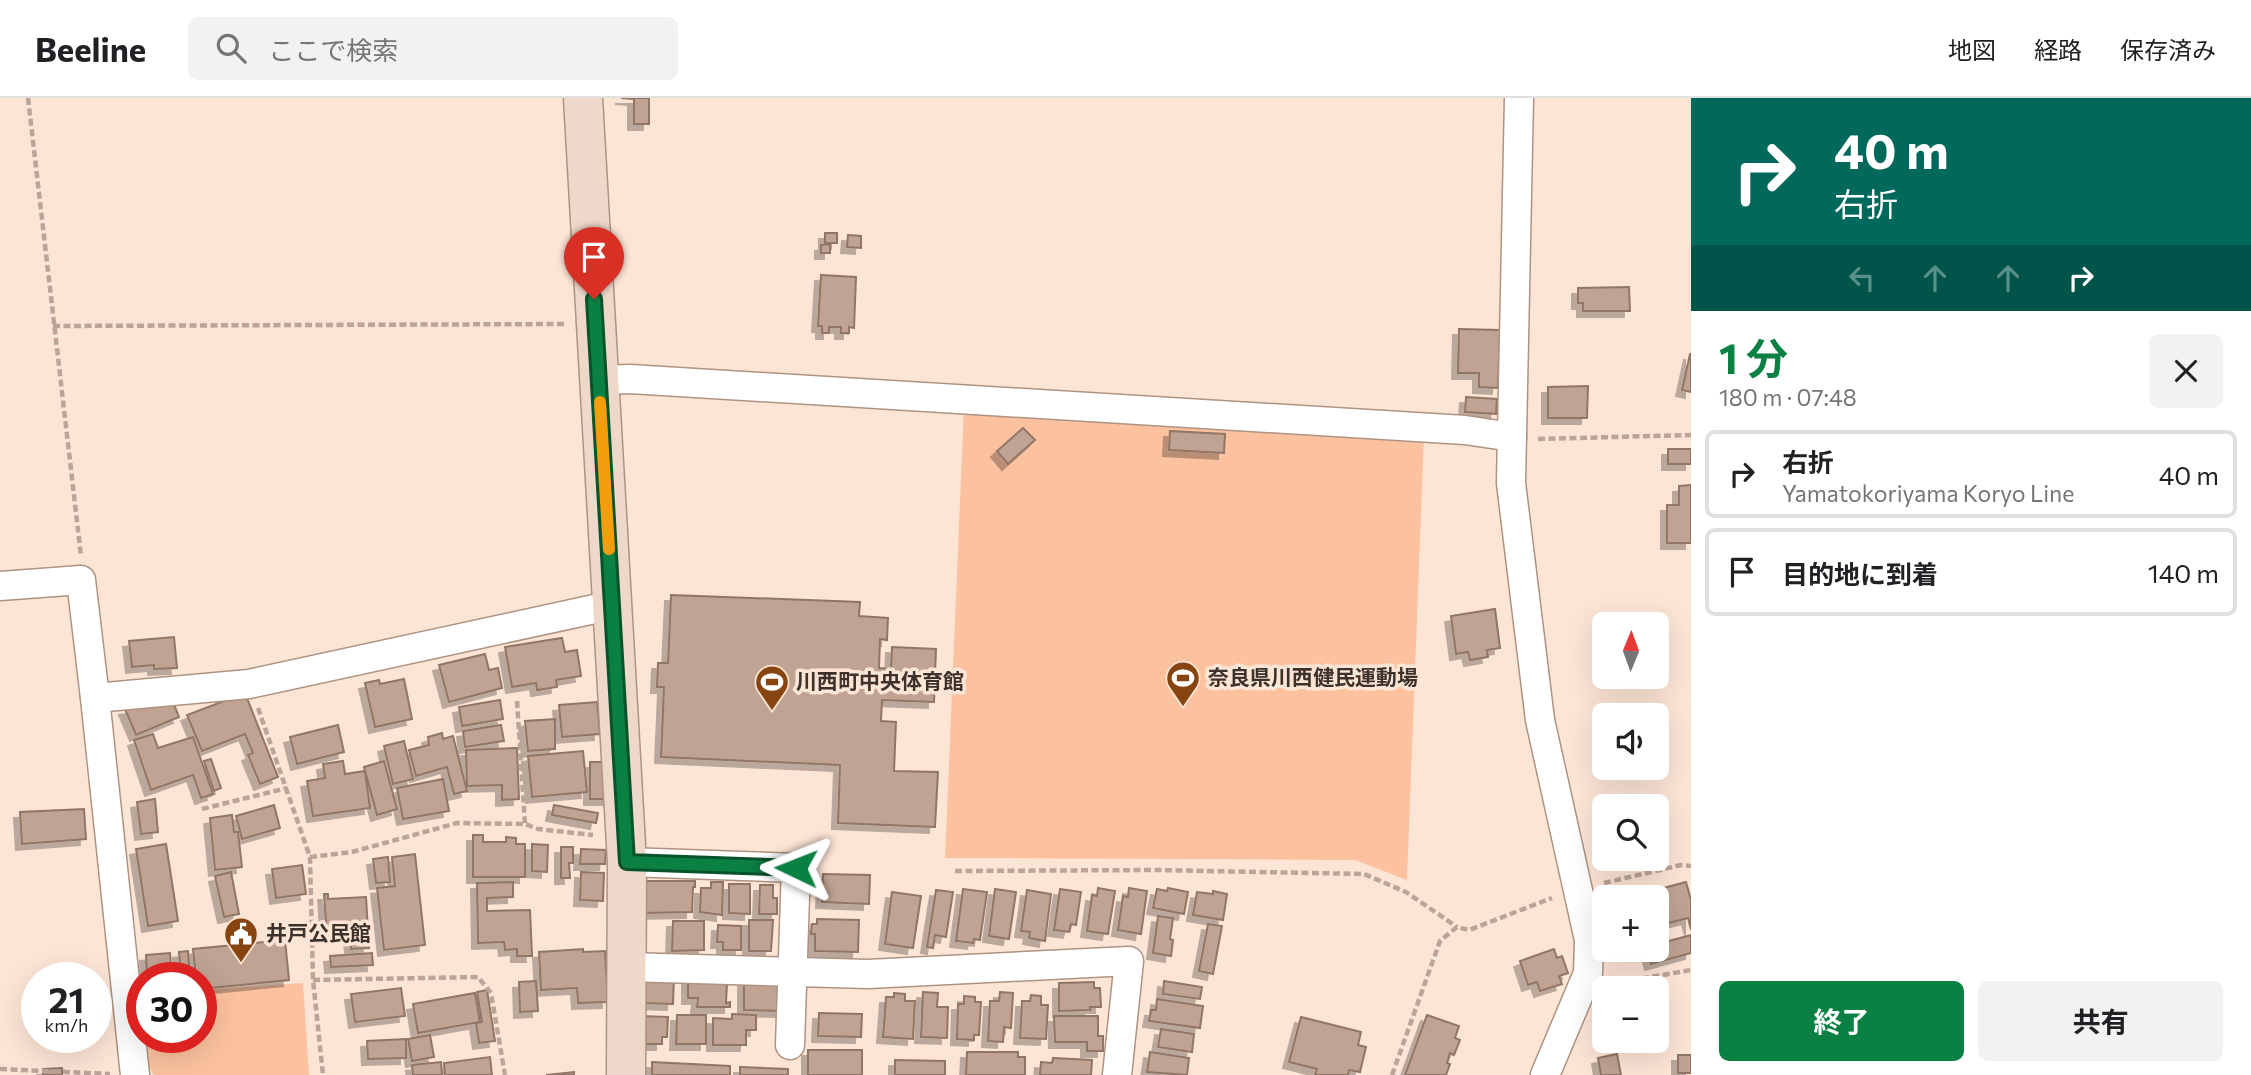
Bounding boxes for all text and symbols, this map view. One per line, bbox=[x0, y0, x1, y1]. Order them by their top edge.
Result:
search box bbox=[188, 17, 678, 80]
text: Beeline bbox=[35, 28, 146, 69]
icon: search bbox=[212, 29, 250, 67]
text: ここで検索 bbox=[268, 34, 398, 65]
text: 地図 bbox=[1948, 35, 1996, 64]
text: 経路 bbox=[2034, 35, 2082, 64]
text: 保存済み bbox=[2120, 35, 2216, 64]
text: 40 m bbox=[1834, 119, 1949, 179]
icon: right bbox=[1719, 126, 1810, 217]
text: 右折 bbox=[1834, 183, 1898, 223]
pin bbox=[564, 227, 624, 299]
icon: arrive bbox=[575, 238, 613, 276]
icon: left bbox=[1843, 259, 1881, 297]
icon: ahead bbox=[1916, 259, 1954, 297]
icon: ahead bbox=[1989, 259, 2027, 297]
icon: right bbox=[2062, 259, 2100, 297]
text: 1 分 bbox=[1719, 331, 1788, 383]
button: close bbox=[2149, 334, 2223, 408]
text: 180 m · 07:48 bbox=[1719, 383, 1857, 411]
text: 右折 bbox=[1782, 446, 1834, 477]
icon: right bbox=[1723, 455, 1761, 493]
text: 40 m bbox=[2159, 459, 2219, 490]
text: Yamatokoriyama Koryo Line bbox=[1782, 479, 2074, 507]
icon: arrive bbox=[1723, 553, 1761, 591]
text: 140 m bbox=[2148, 557, 2219, 588]
text: 目的地に到着 bbox=[1782, 558, 1938, 589]
north arrow bbox=[1592, 612, 1670, 690]
map controls bbox=[1592, 612, 1669, 1053]
sports icon: 奈良県川西健民運動場 bbox=[1164, 659, 1202, 708]
sports icon: 川西町中央体育館 bbox=[753, 663, 791, 712]
place label: 奈良県川西健民運動場 bbox=[1208, 664, 1418, 689]
place label: 川西町中央体育館 bbox=[796, 668, 964, 693]
button: sound bbox=[1592, 703, 1669, 780]
button: search bbox=[1592, 794, 1669, 871]
position arrow bbox=[759, 831, 833, 905]
button: + bbox=[1592, 885, 1669, 962]
public building icon: 井戸公民館 bbox=[222, 915, 260, 964]
place label: 井戸公民館 bbox=[266, 920, 371, 945]
speed limit sign: 30 bbox=[126, 962, 217, 1053]
button: − bbox=[1592, 976, 1669, 1053]
text: 21 bbox=[49, 977, 84, 1020]
button: 終了 bbox=[1719, 981, 1964, 1061]
button: 共有 bbox=[1978, 981, 2223, 1061]
text: km/h bbox=[45, 1014, 88, 1036]

